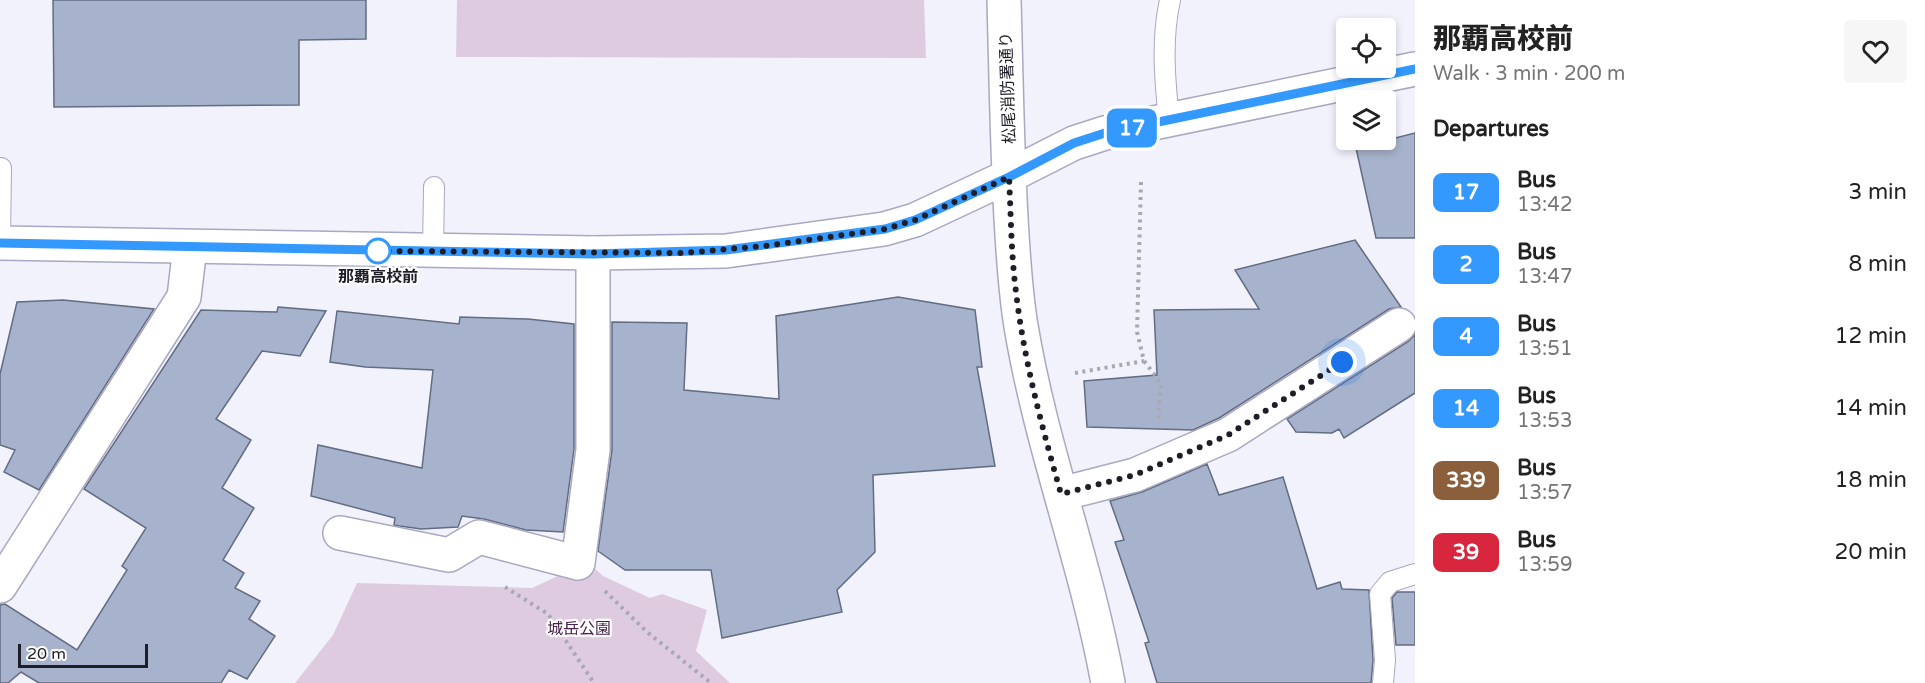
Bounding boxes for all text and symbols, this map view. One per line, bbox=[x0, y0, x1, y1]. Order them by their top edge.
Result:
map controls bbox=[1336, 18, 1396, 150]
button: locate bbox=[1336, 18, 1396, 78]
button: heart bbox=[1844, 20, 1907, 83]
text: 那覇高校前 bbox=[1433, 22, 1573, 56]
street label: 松尾消防署通り bbox=[996, 32, 1020, 144]
text: Walk · 3 min · 200 m bbox=[1433, 62, 1625, 86]
button: layers bbox=[1336, 90, 1396, 150]
line badge: 17 bbox=[1105, 108, 1159, 148]
text: 17 bbox=[1119, 116, 1145, 141]
text: Departures bbox=[1433, 116, 1549, 142]
text: Bus bbox=[1517, 167, 1556, 193]
text: 3 min bbox=[1848, 179, 1907, 205]
text: 17 bbox=[1453, 180, 1479, 205]
text: 13:42 bbox=[1517, 193, 1572, 217]
marker: 那覇高校前 bbox=[365, 238, 391, 264]
text: Bus bbox=[1517, 239, 1556, 265]
text: 8 min bbox=[1848, 251, 1907, 277]
text: 2 bbox=[1459, 252, 1473, 277]
text: 13:47 bbox=[1517, 265, 1572, 289]
place label: 那覇高校前 bbox=[338, 267, 418, 287]
text: Bus bbox=[1517, 311, 1556, 337]
text: 12 min bbox=[1835, 323, 1907, 349]
text: 4 bbox=[1459, 324, 1473, 349]
text: 13:51 bbox=[1517, 337, 1572, 361]
your location bbox=[1327, 347, 1357, 377]
text: Bus bbox=[1517, 383, 1556, 409]
text: 14 min bbox=[1835, 395, 1907, 421]
text: 14 bbox=[1453, 396, 1479, 421]
text: 13:53 bbox=[1517, 409, 1572, 433]
text: Bus bbox=[1517, 455, 1556, 481]
text: 18 min bbox=[1835, 467, 1907, 493]
text: 339 bbox=[1446, 468, 1486, 493]
text: 13:57 bbox=[1517, 481, 1572, 505]
text: Bus bbox=[1517, 527, 1556, 553]
text: 20 min bbox=[1835, 539, 1907, 565]
text: 39 bbox=[1453, 540, 1479, 565]
text: 13:59 bbox=[1517, 553, 1572, 577]
park label: 城岳公園 bbox=[547, 619, 611, 639]
scale bar bbox=[18, 641, 148, 668]
text: 20 m bbox=[27, 644, 66, 664]

